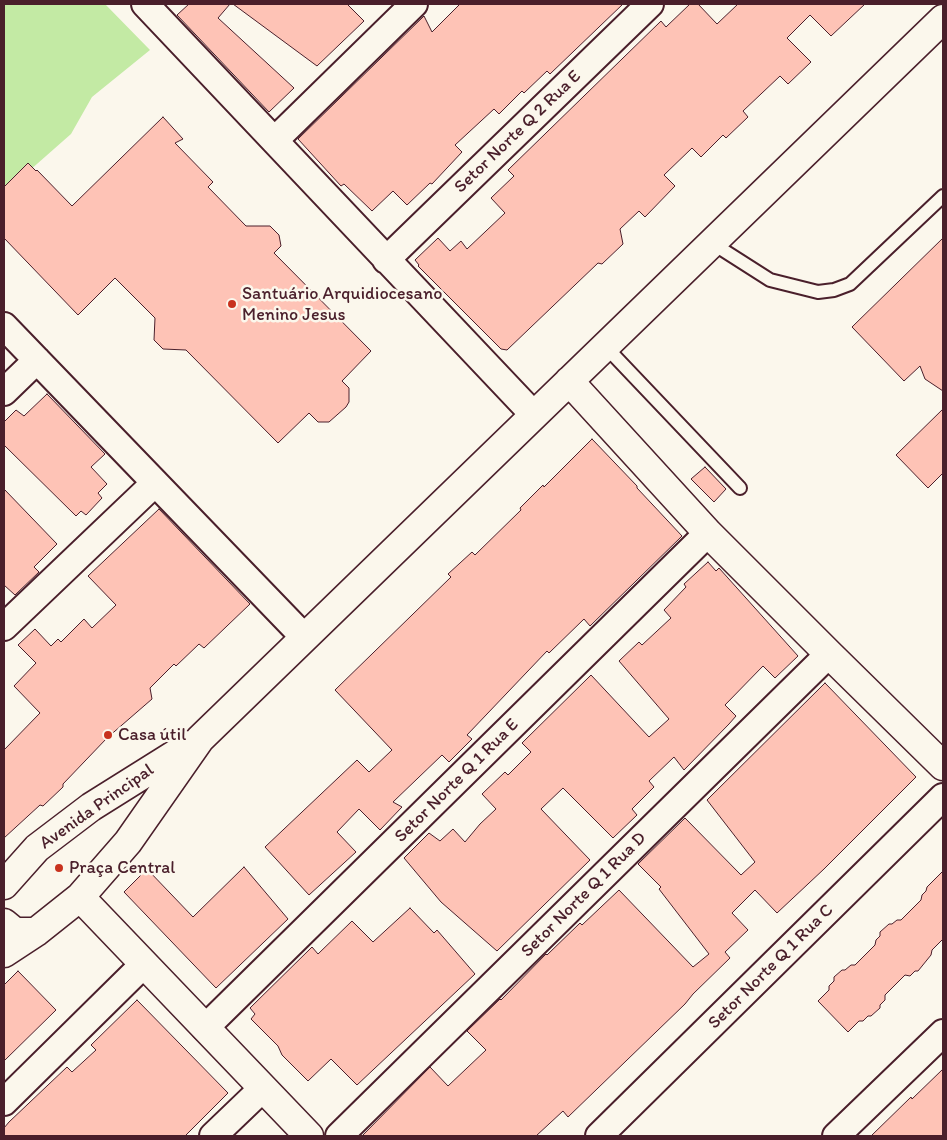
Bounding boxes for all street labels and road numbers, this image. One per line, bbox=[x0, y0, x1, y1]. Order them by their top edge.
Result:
street label: Setor Norte Q 2 Rua E bbox=[450, 66, 586, 198]
street label: Setor Norte Q 1 Rua E bbox=[391, 715, 523, 847]
street label: Avenida Principal bbox=[36, 760, 158, 854]
street label: Setor Norte Q 1 Rua D bbox=[517, 828, 651, 962]
street label: Setor Norte Q 1 Rua C bbox=[704, 900, 838, 1034]

